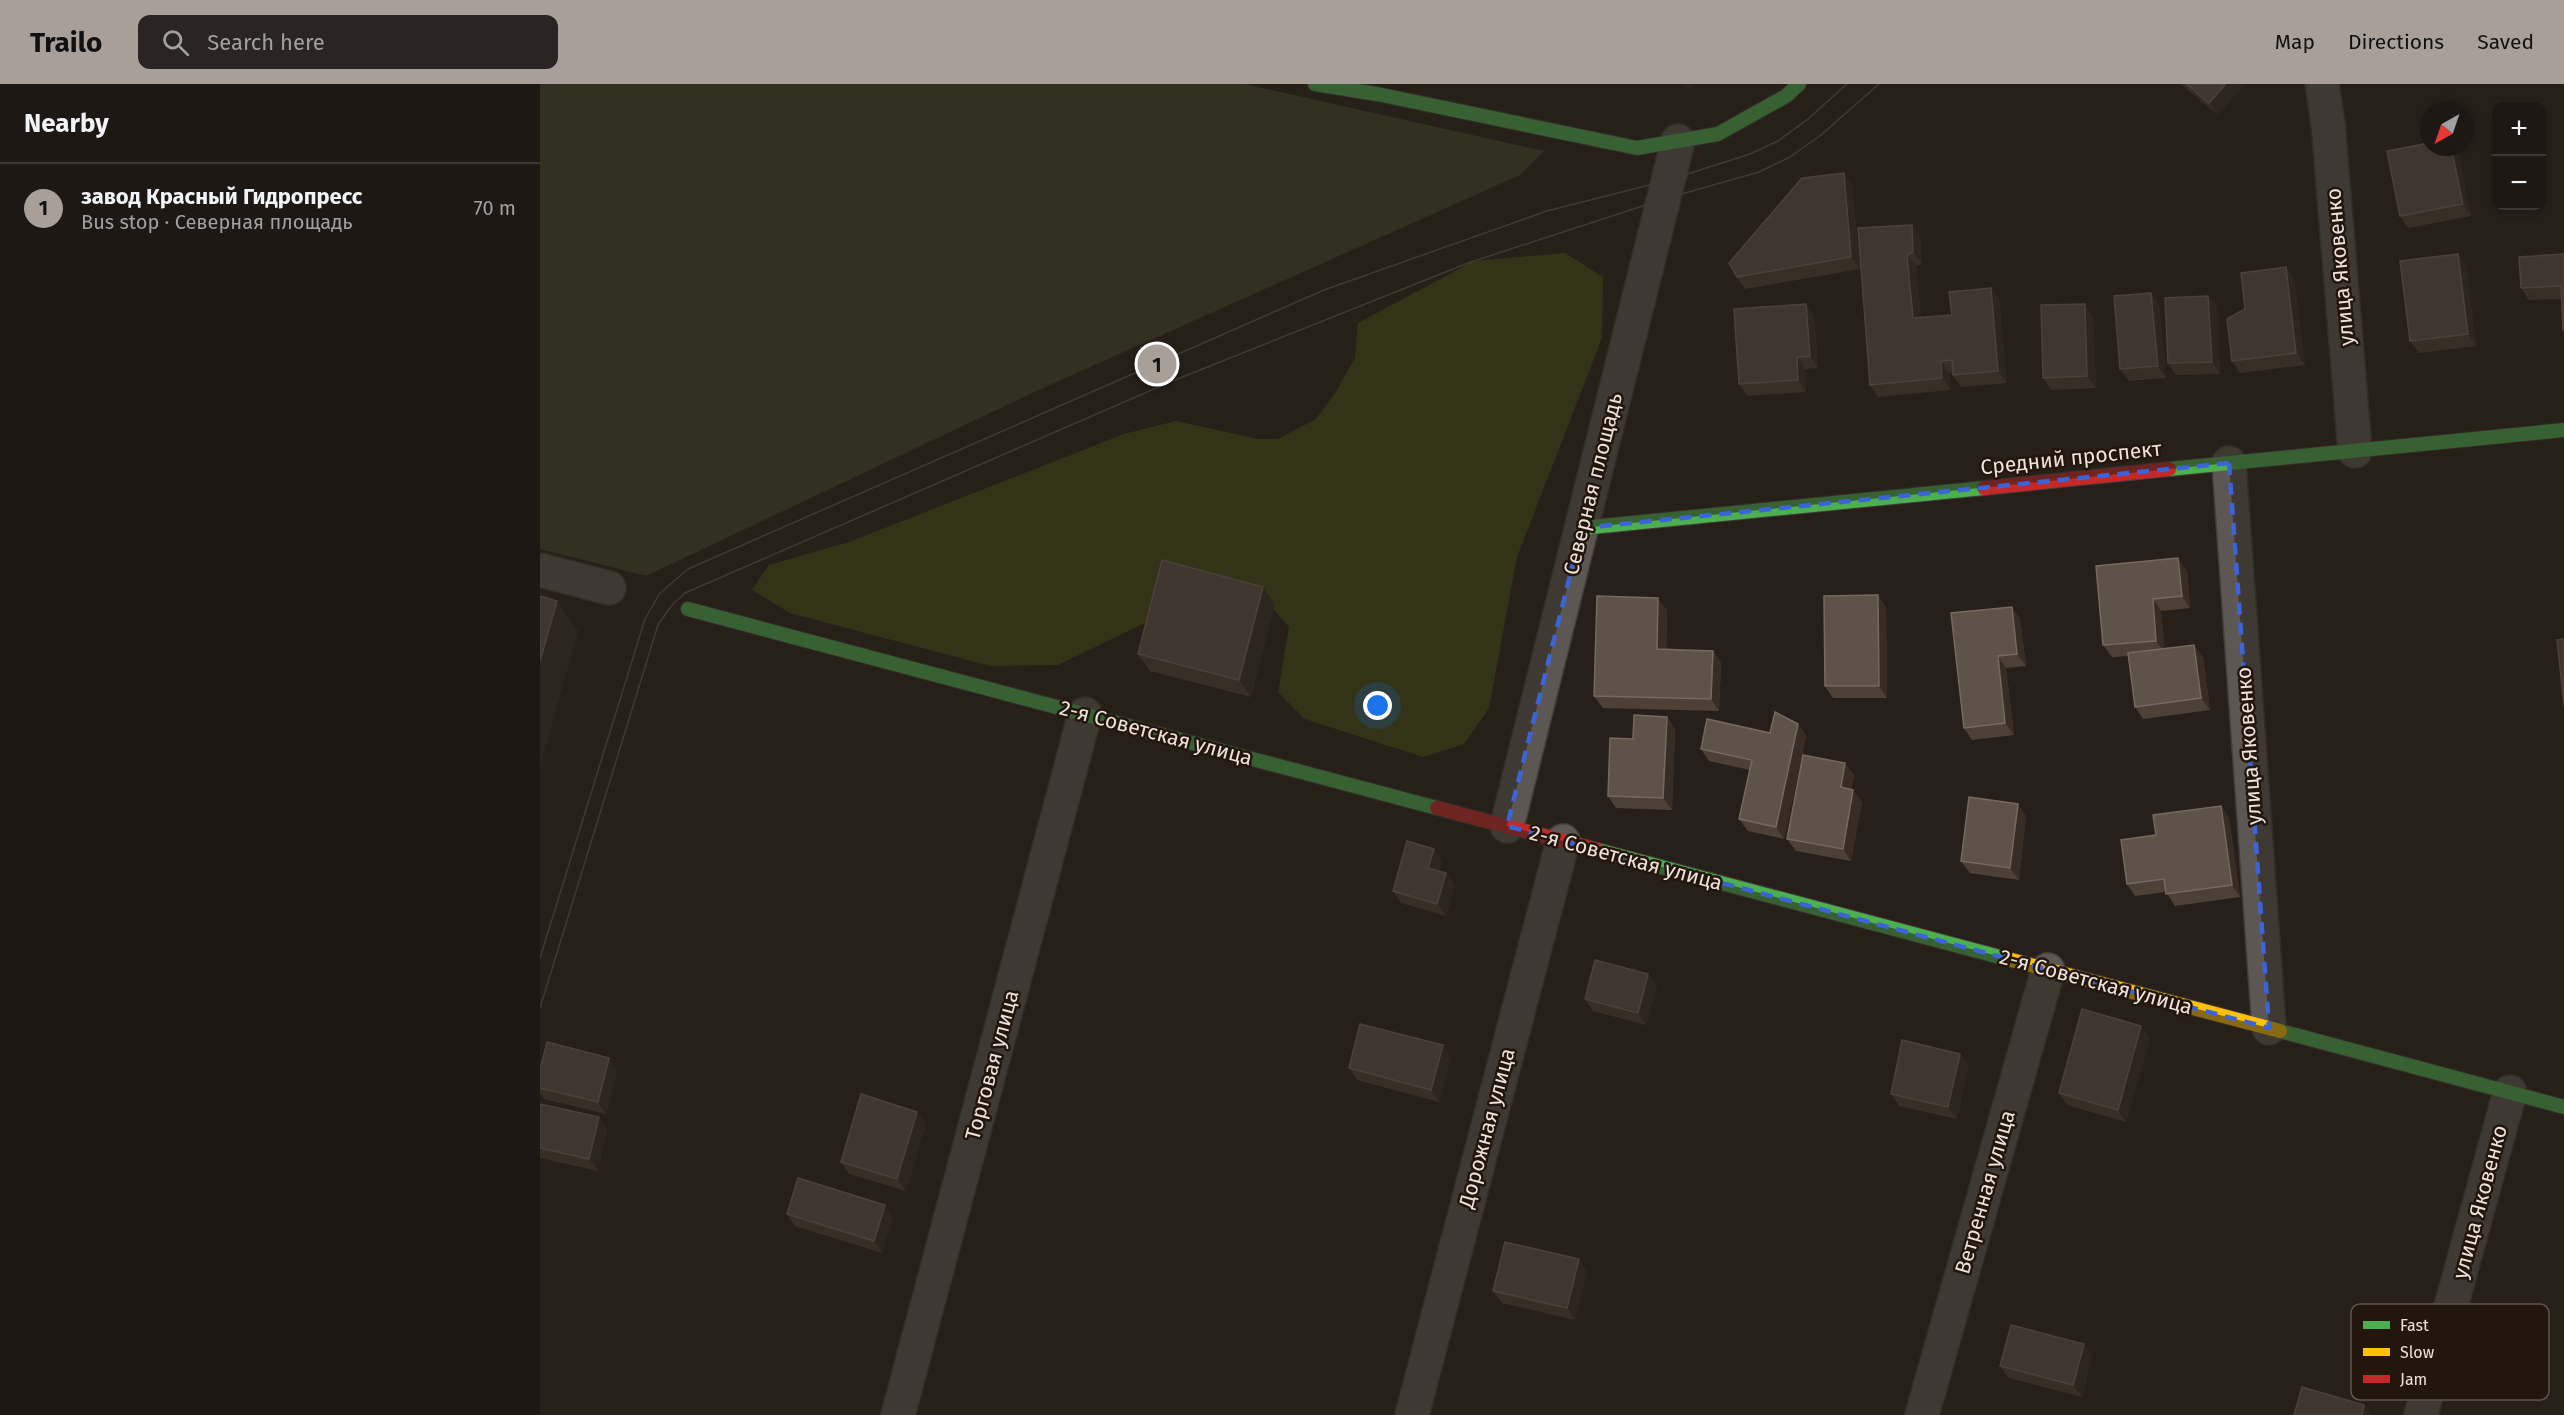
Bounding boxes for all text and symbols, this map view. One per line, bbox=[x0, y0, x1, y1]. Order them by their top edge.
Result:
search box bbox=[138, 15, 558, 69]
text: Trailo bbox=[30, 26, 102, 59]
icon: search bbox=[159, 26, 192, 59]
text: Search here bbox=[207, 29, 325, 56]
text: Map bbox=[2275, 29, 2315, 55]
text: Directions bbox=[2348, 29, 2444, 55]
text: Saved bbox=[2477, 29, 2534, 55]
north arrow bbox=[2420, 102, 2474, 156]
map controls bbox=[2492, 102, 2546, 210]
button: + bbox=[2492, 102, 2546, 156]
text: Nearby bbox=[24, 108, 109, 139]
button: − bbox=[2492, 156, 2546, 210]
text: завод Красный Гидропресс bbox=[81, 183, 362, 210]
street label: улица Яковенко bbox=[2320, 187, 2360, 347]
text: 1 bbox=[39, 196, 48, 220]
text: 70 m bbox=[474, 196, 516, 220]
text: Bus stop · Северная площадь bbox=[81, 210, 353, 234]
pin: 1 bbox=[1138, 342, 1176, 386]
street label: Северная площадь bbox=[1558, 390, 1628, 578]
street label: Средний проспект bbox=[1979, 436, 2163, 480]
street label: улица Яковенко bbox=[2231, 666, 2267, 826]
your location bbox=[1363, 691, 1392, 720]
street label: 2-я Советская улица bbox=[1057, 695, 1255, 771]
street label: 2-я Советская улица bbox=[1527, 820, 1725, 896]
street label: 2-я Советская улица bbox=[1997, 944, 2195, 1020]
street label: Торговая улица bbox=[960, 987, 1024, 1143]
street label: Дорожная улица bbox=[1453, 1045, 1521, 1212]
street label: Ветренная улица bbox=[1949, 1107, 2021, 1277]
street label: улица Яковенко bbox=[2447, 1122, 2513, 1282]
legend bbox=[2351, 1304, 2549, 1400]
text: Fast bbox=[2400, 1316, 2429, 1335]
text: Slow bbox=[2400, 1343, 2435, 1362]
text: Jam bbox=[2400, 1370, 2427, 1389]

